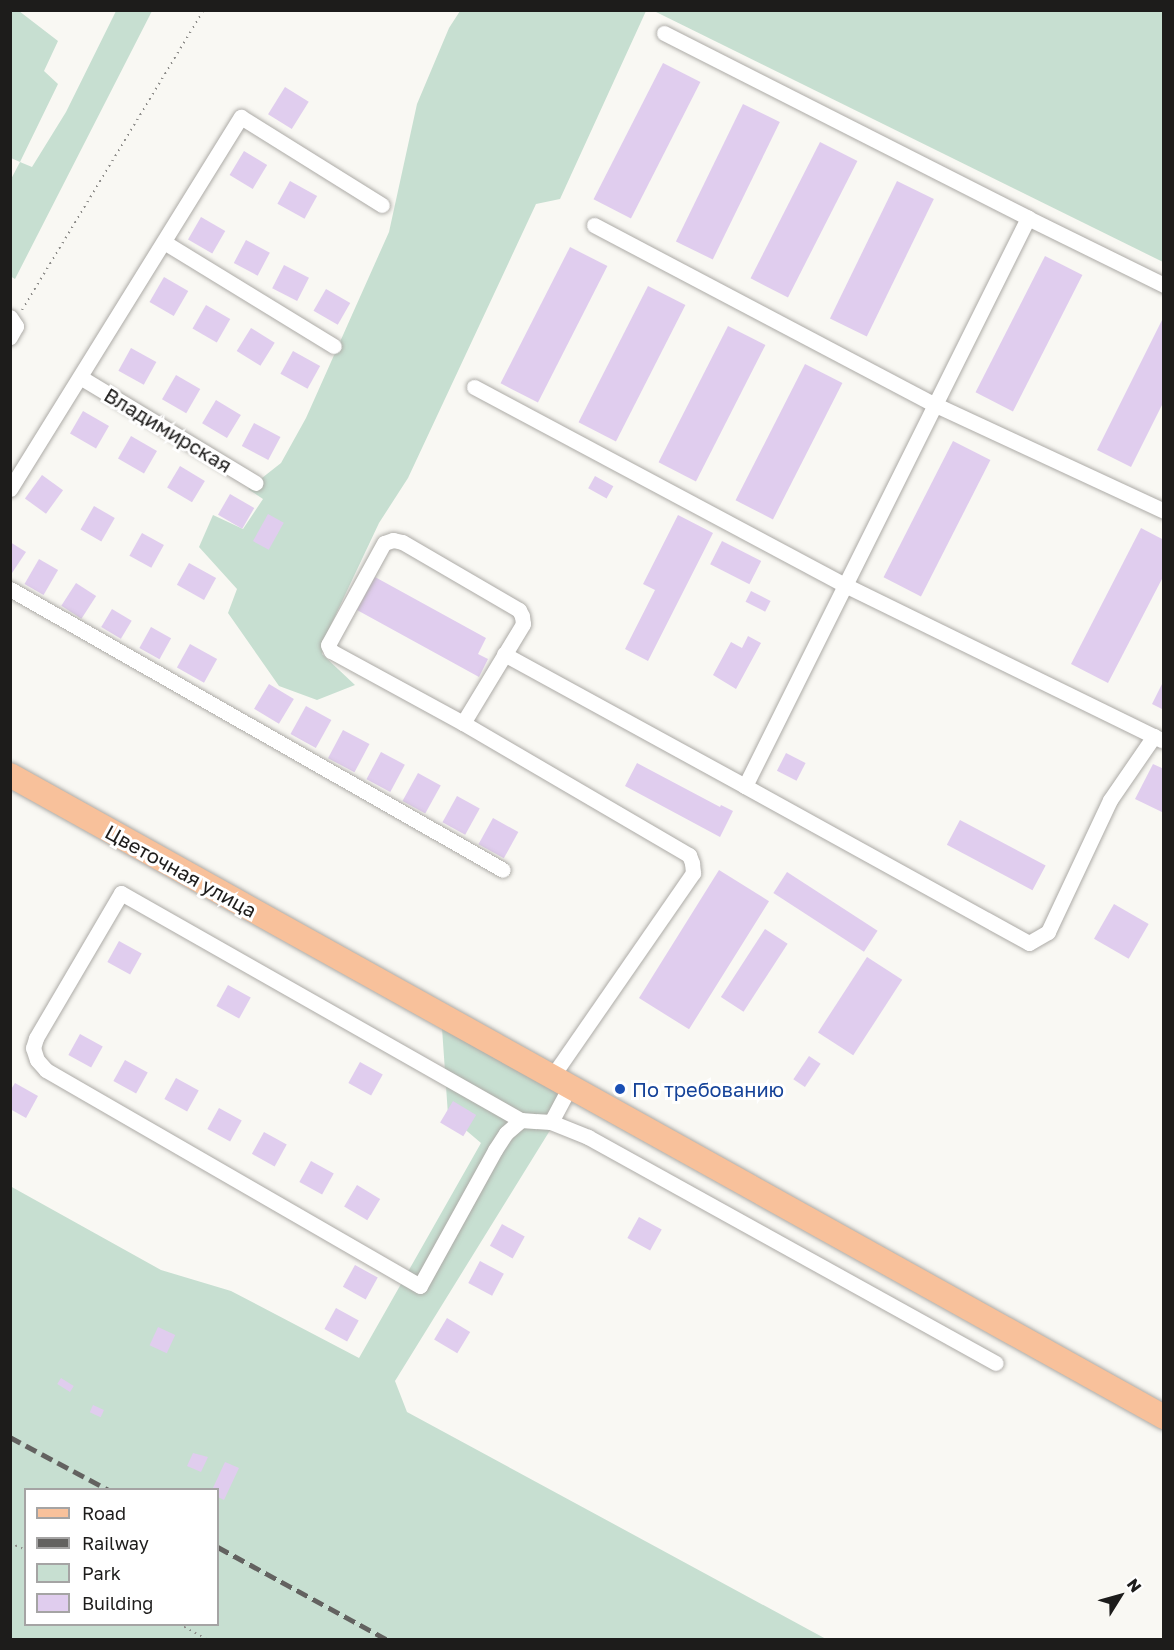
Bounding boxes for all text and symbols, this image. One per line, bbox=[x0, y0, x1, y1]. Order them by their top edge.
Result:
street label: Владимирская bbox=[100, 383, 236, 477]
street label: Цветочная улица bbox=[101, 819, 261, 923]
place label: По требованию bbox=[632, 1077, 784, 1101]
marker: По требованию bbox=[613, 1082, 627, 1096]
legend bbox=[24, 1488, 219, 1626]
text: Road bbox=[82, 1502, 126, 1524]
text: Railway bbox=[82, 1532, 149, 1554]
text: Park bbox=[82, 1562, 121, 1584]
north arrow bbox=[1090, 1566, 1150, 1626]
text: N bbox=[1123, 1574, 1146, 1596]
text: Building bbox=[82, 1592, 153, 1614]

